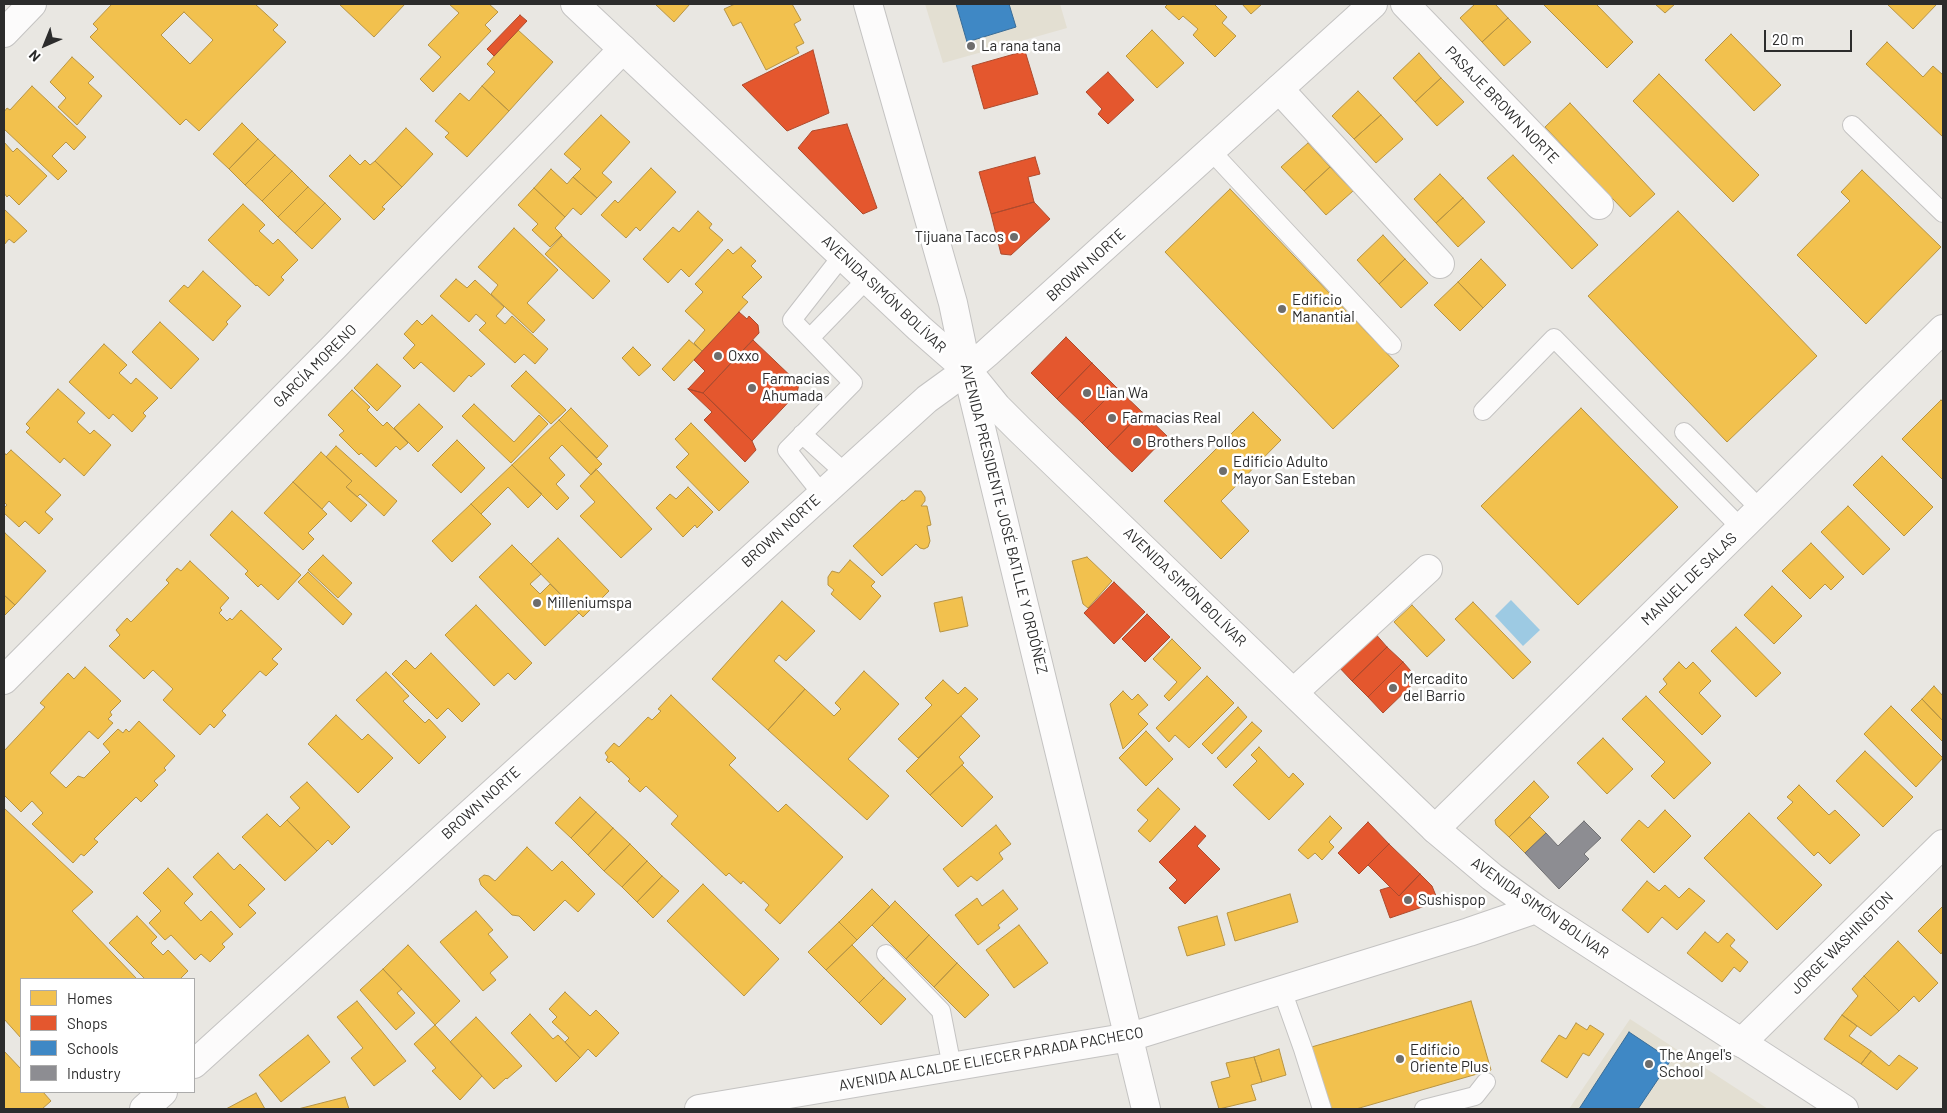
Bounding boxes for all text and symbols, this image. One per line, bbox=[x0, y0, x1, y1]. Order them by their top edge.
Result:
north arrow bbox=[20, 20, 70, 70]
scale bar bbox=[1767, 20, 1854, 52]
text: 20 m bbox=[1772, 30, 1804, 48]
place label: La rana tana bbox=[981, 37, 1061, 55]
marker: La rana tana bbox=[965, 40, 977, 52]
street label: PASAJE BROWN NORTE bbox=[1441, 43, 1563, 167]
text: N bbox=[25, 47, 43, 65]
street label: BROWN NORTE bbox=[1043, 225, 1129, 305]
place label: Tijuana Tacos bbox=[914, 228, 1004, 246]
marker: Tijuana Tacos bbox=[1008, 231, 1020, 243]
street label: AVENIDA SIMÓN BOLÍVAR bbox=[818, 232, 950, 356]
place label: Edificio Manantial bbox=[1292, 291, 1355, 326]
marker: Edificio Manantial bbox=[1276, 303, 1288, 315]
street label: GARCÍA MORENO bbox=[270, 321, 360, 411]
place label: Oxxo bbox=[728, 347, 759, 365]
marker: Oxxo bbox=[712, 350, 724, 362]
street label: AVENIDA PRESIDENTE JOSÉ BATLLE Y ORDÓÑEZ bbox=[957, 362, 1051, 676]
place label: Farmacias Ahumada bbox=[762, 370, 830, 405]
marker: Farmacias Ahumada bbox=[746, 382, 758, 394]
place label: Lian Wa bbox=[1097, 384, 1148, 402]
marker: Lian Wa bbox=[1081, 387, 1093, 399]
place label: Farmacias Real bbox=[1122, 409, 1221, 427]
marker: Farmacias Real bbox=[1106, 412, 1118, 424]
place label: Brothers Pollos bbox=[1147, 433, 1246, 451]
marker: Brothers Pollos bbox=[1131, 436, 1143, 448]
place label: Edificio Adulto Mayor San Esteban bbox=[1233, 453, 1356, 488]
marker: Edificio Adulto Mayor San Esteban bbox=[1217, 465, 1229, 477]
street label: BROWN NORTE bbox=[738, 491, 824, 571]
street label: AVENIDA SIMÓN BOLÍVAR bbox=[1120, 524, 1250, 650]
street label: MANUEL DE SALAS bbox=[1637, 529, 1741, 629]
place label: Milleniumspa bbox=[547, 594, 632, 612]
marker: Milleniumspa bbox=[531, 597, 543, 609]
place label: Mercadito del Barrio bbox=[1403, 670, 1468, 705]
marker: Mercadito del Barrio bbox=[1387, 682, 1399, 694]
street label: BROWN NORTE bbox=[438, 763, 524, 843]
street label: AVENIDA SIMÓN BOLÍVAR bbox=[1468, 854, 1612, 962]
street label: JORGE WASHINGTON bbox=[1787, 888, 1897, 998]
place label: Sushispop bbox=[1418, 891, 1486, 909]
marker: Sushispop bbox=[1402, 894, 1414, 906]
legend bbox=[20, 978, 195, 1093]
text: Homes bbox=[67, 989, 112, 1007]
text: Shops bbox=[67, 1014, 107, 1032]
street label: AVENIDA ALCALDE ELIECER PARADA PACHECO bbox=[837, 1023, 1145, 1095]
text: Schools bbox=[67, 1039, 119, 1057]
place label: Edificio Oriente Plus bbox=[1410, 1041, 1489, 1076]
place label: The Angel's School bbox=[1659, 1046, 1732, 1081]
marker: Edificio Oriente Plus bbox=[1394, 1053, 1406, 1065]
marker: The Angel's School bbox=[1643, 1058, 1655, 1070]
text: Industry bbox=[67, 1064, 121, 1082]

